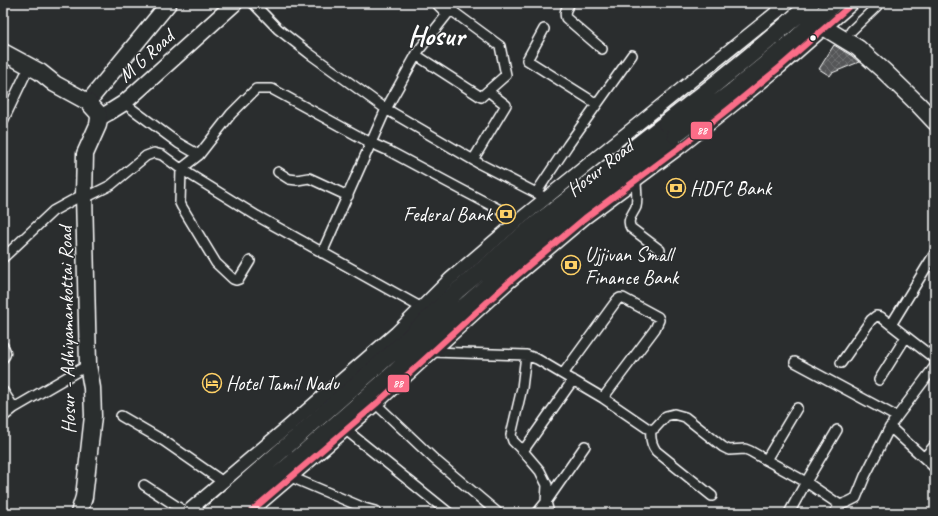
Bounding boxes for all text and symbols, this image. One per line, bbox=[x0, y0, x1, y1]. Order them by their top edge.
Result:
district label: Hosur bbox=[408, 18, 467, 53]
street label: M G Road bbox=[113, 22, 181, 88]
unlabelled marker bbox=[808, 33, 818, 43]
line badge: 88 bbox=[690, 121, 713, 140]
text: 88 bbox=[697, 123, 709, 137]
street label: Hosur Road bbox=[561, 132, 641, 202]
place label: HDFC Bank bbox=[690, 176, 773, 201]
bank icon: HDFC Bank bbox=[665, 177, 687, 199]
place label: Federal Bank bbox=[403, 202, 494, 227]
bank icon: Federal Bank bbox=[495, 203, 517, 225]
street label: Hosur - Adhiyamankottai Road bbox=[53, 223, 81, 434]
place label: Ujjivan Small Finance Bank bbox=[585, 242, 680, 290]
bank icon: Ujjivan Small Finance Bank bbox=[560, 254, 582, 276]
place label: Hotel Tamil Nadu bbox=[226, 371, 340, 396]
hotel icon: Hotel Tamil Nadu bbox=[201, 372, 223, 394]
line badge: 88 bbox=[387, 374, 410, 393]
text: 88 bbox=[393, 376, 405, 390]

